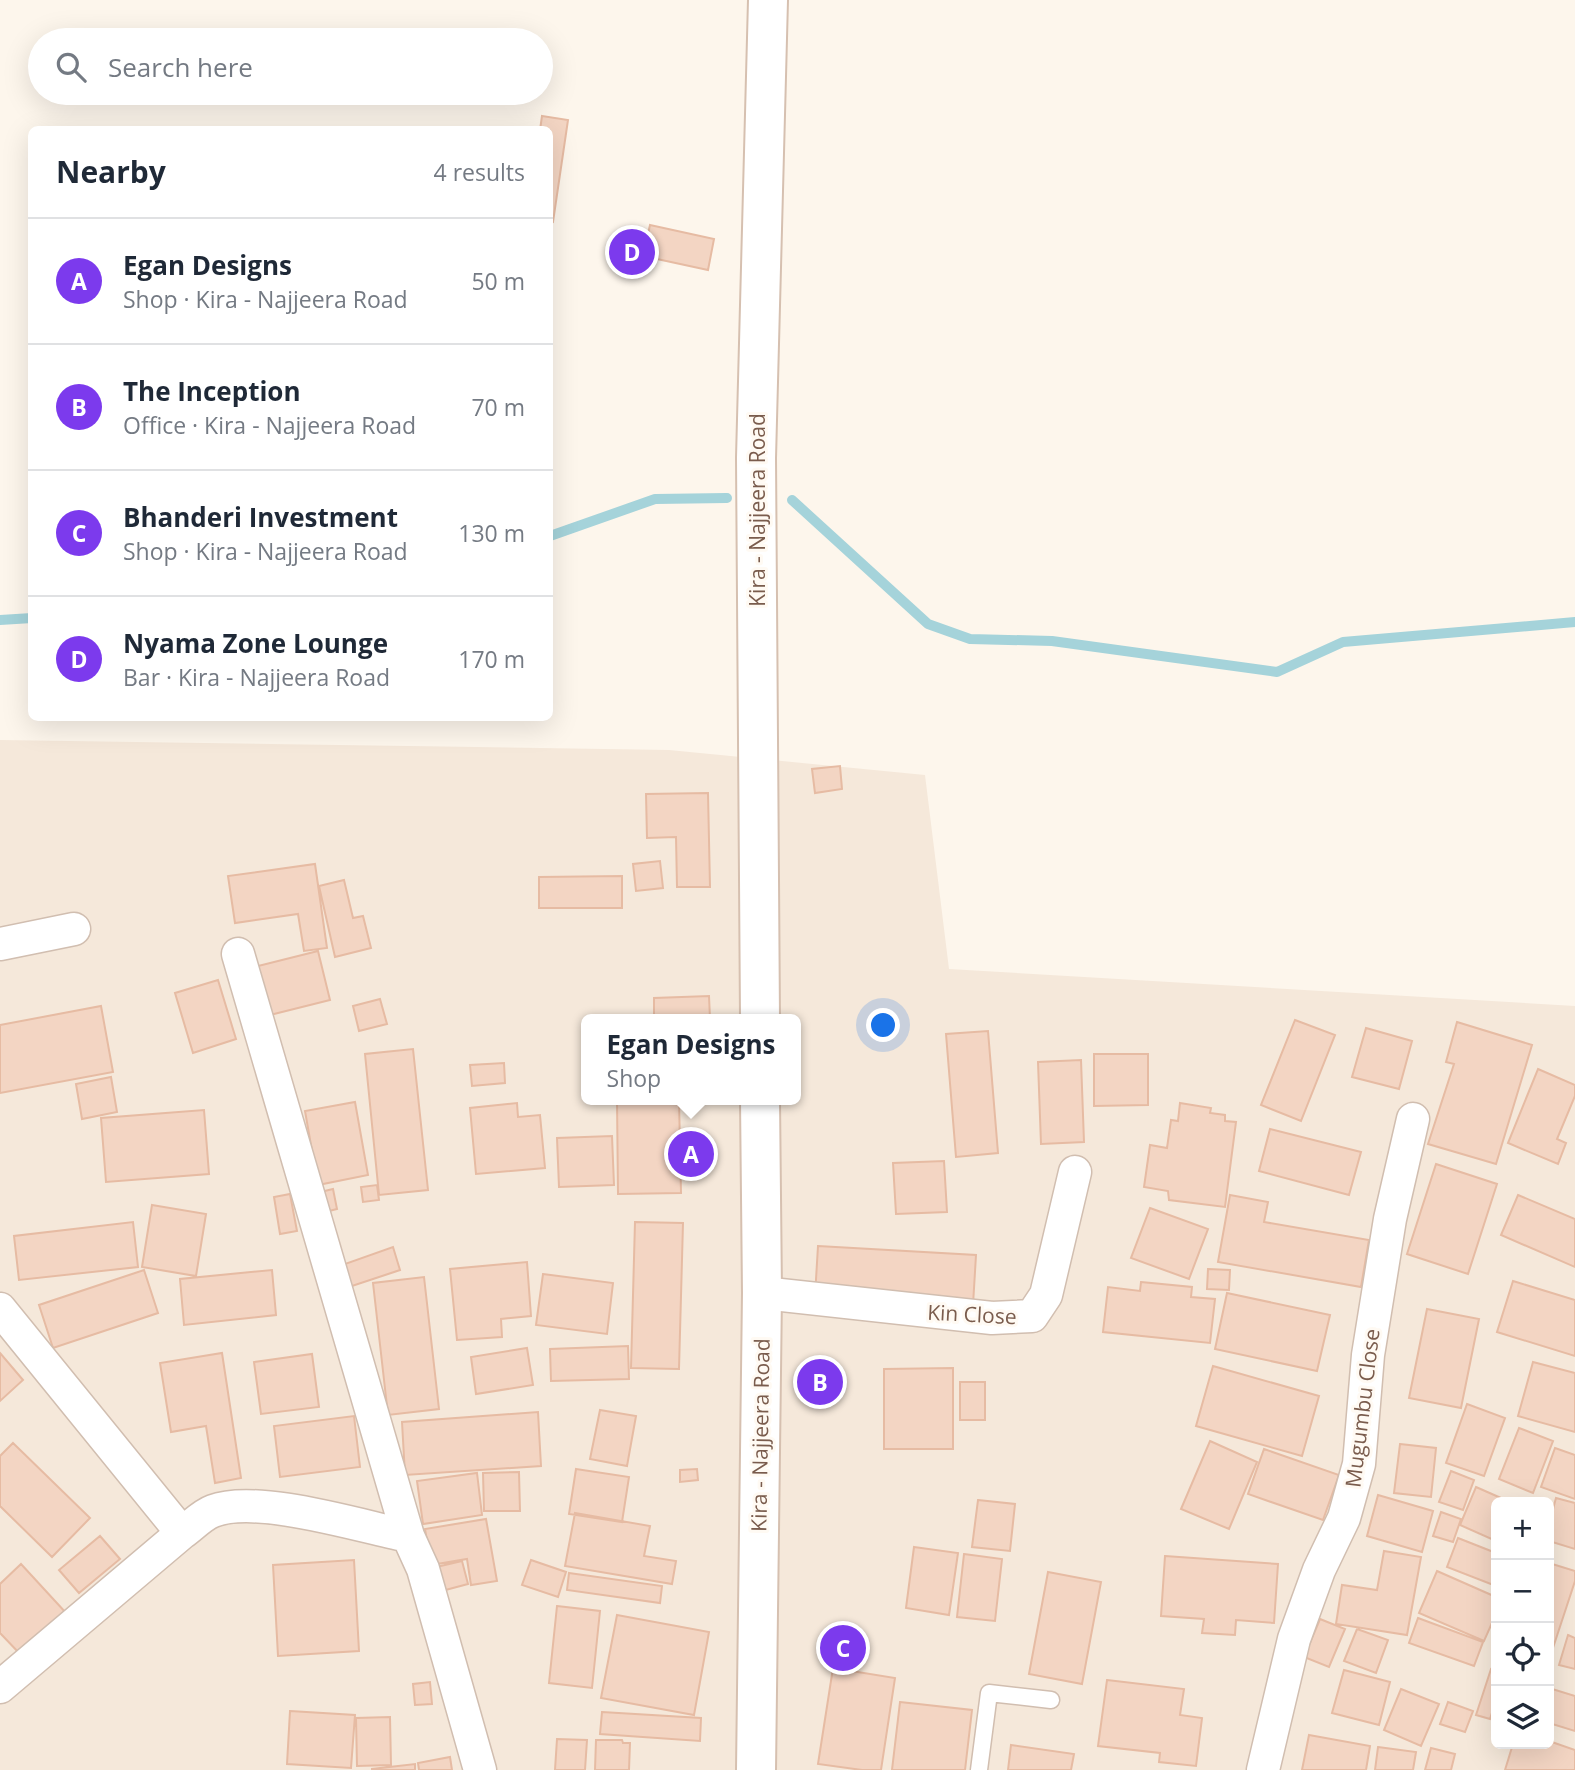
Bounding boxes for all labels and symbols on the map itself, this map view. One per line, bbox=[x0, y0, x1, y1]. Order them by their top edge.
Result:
pin: D bbox=[609, 226, 655, 278]
street label: Kira - Najjeera Road bbox=[743, 413, 771, 607]
your location bbox=[866, 1008, 900, 1042]
pin: A bbox=[668, 1128, 714, 1180]
street label: Kin Close bbox=[927, 1298, 1017, 1330]
street label: Mugumbu Close bbox=[1338, 1327, 1386, 1489]
street label: Kira - Najjeera Road bbox=[744, 1338, 776, 1532]
pin: B bbox=[797, 1356, 843, 1408]
pin: C bbox=[820, 1622, 866, 1674]

